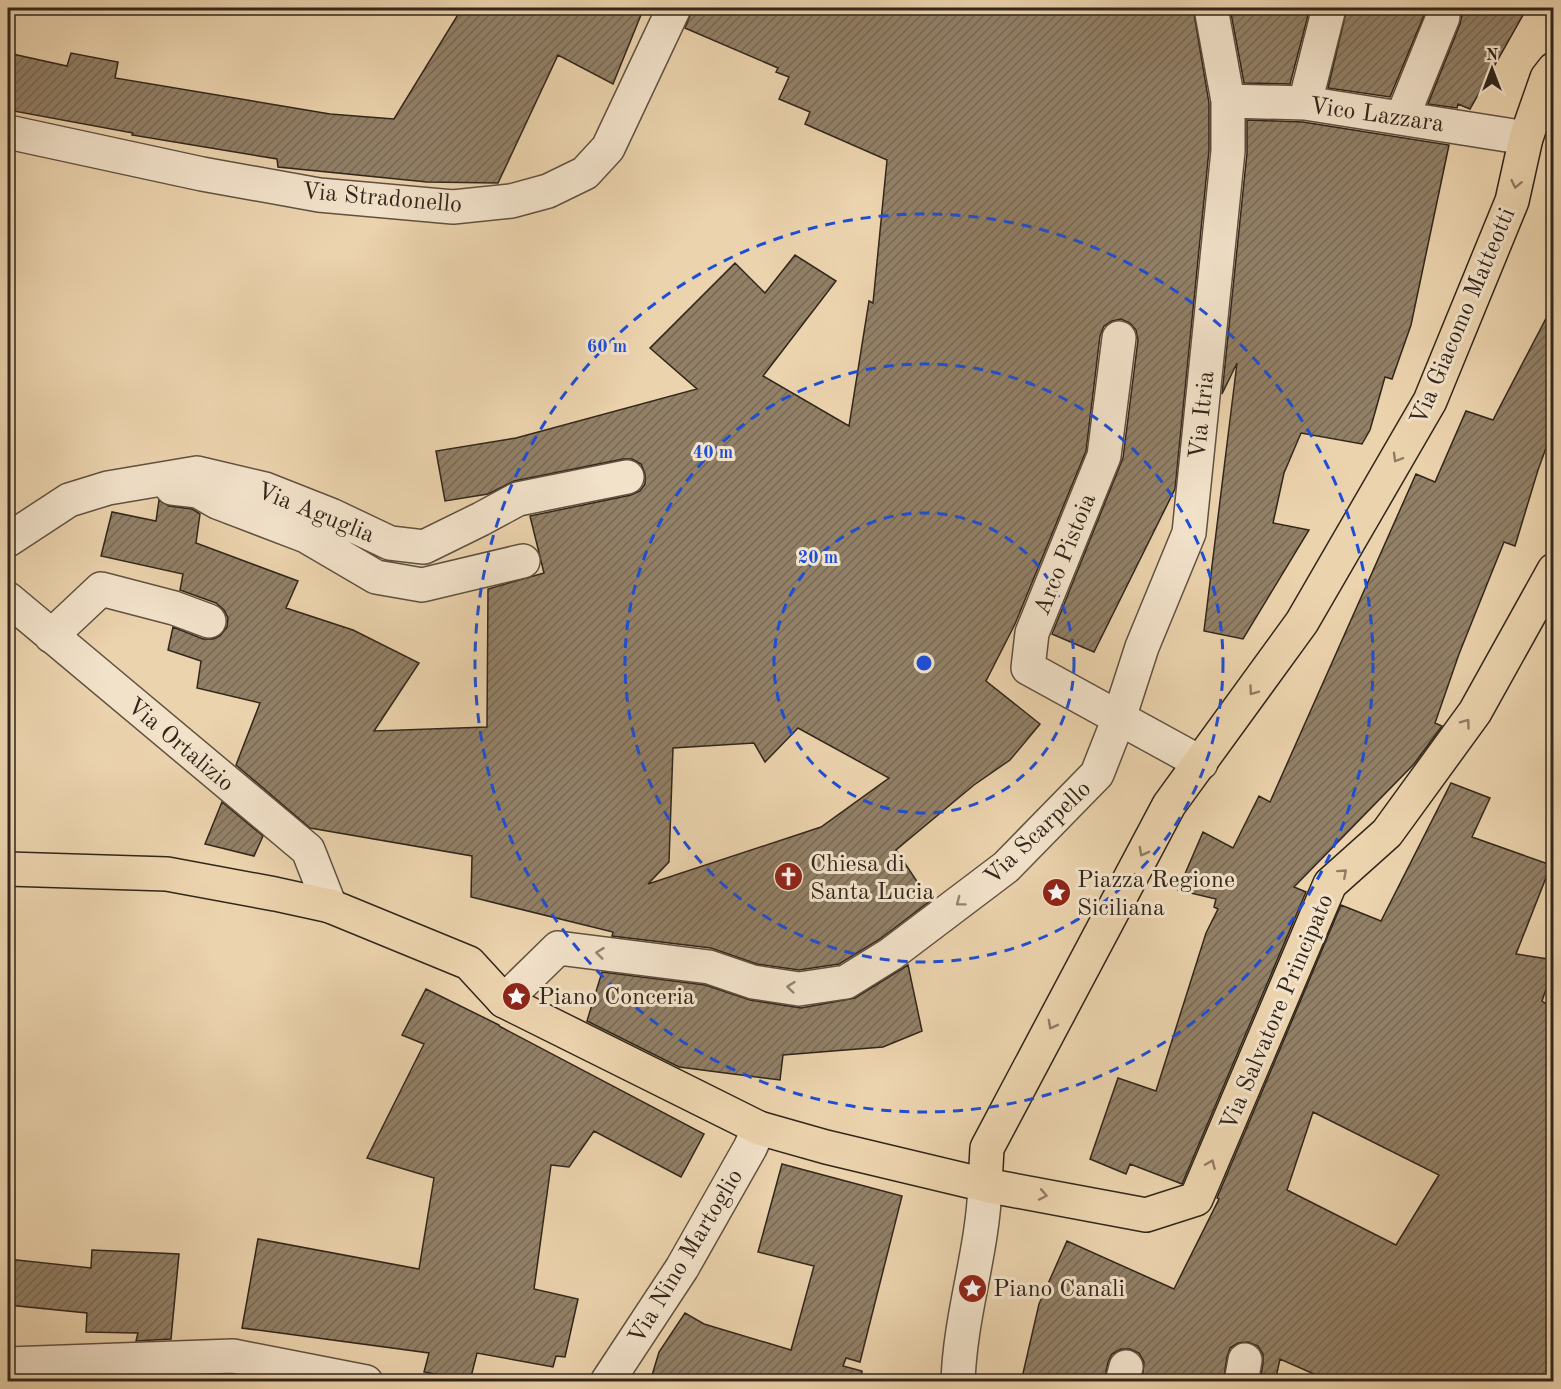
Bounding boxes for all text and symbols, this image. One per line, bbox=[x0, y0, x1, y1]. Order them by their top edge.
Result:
north arrow bbox=[1462, 39, 1522, 99]
text: N bbox=[1486, 48, 1499, 64]
street label: Vico Lazzara bbox=[1308, 95, 1446, 137]
one-way arrow bbox=[1510, 179, 1523, 189]
street label: Via Stradonello bbox=[301, 180, 463, 218]
street label: Via Giacomo Matteotti bbox=[1407, 205, 1520, 429]
text: 60 m bbox=[587, 338, 627, 356]
street label: Via Itria bbox=[1186, 370, 1220, 461]
text: 40 m bbox=[693, 444, 733, 462]
one-way arrow bbox=[1393, 452, 1404, 462]
street label: Via Aguglia bbox=[253, 479, 378, 548]
street label: Arco Pistoia bbox=[1031, 490, 1101, 619]
text: 20 m bbox=[798, 549, 838, 567]
centre of rings bbox=[914, 653, 934, 673]
one-way arrow bbox=[1249, 685, 1260, 696]
street label: Via Ortalizio bbox=[122, 694, 238, 797]
one-way arrow bbox=[1459, 719, 1470, 730]
street label: Via Scarpello bbox=[980, 777, 1096, 890]
one-way arrow bbox=[1139, 846, 1150, 856]
place label: Chiesa di Santa Lucia bbox=[810, 853, 935, 905]
church icon: Chiesa di Santa Lucia bbox=[773, 861, 805, 893]
place label: Piazza Regione Siciliana bbox=[1077, 869, 1235, 921]
one-way arrow bbox=[1336, 869, 1346, 880]
place icon: Piazza Regione Siciliana bbox=[1040, 877, 1072, 909]
street label: Via Salvatore Principato bbox=[1217, 891, 1339, 1135]
one-way arrow bbox=[956, 894, 967, 905]
one-way arrow bbox=[596, 948, 605, 960]
place icon: Piano Conceria bbox=[501, 980, 533, 1012]
one-way arrow bbox=[787, 982, 796, 994]
place label: Piano Conceria bbox=[538, 986, 695, 1010]
one-way arrow bbox=[1048, 1018, 1060, 1029]
one-way arrow bbox=[1204, 1160, 1216, 1171]
street label: Via Nino Martoglio bbox=[625, 1166, 748, 1349]
one-way arrow bbox=[1038, 1189, 1047, 1201]
place icon: Piano Canali bbox=[956, 1272, 988, 1304]
place label: Piano Canali bbox=[993, 1278, 1125, 1302]

